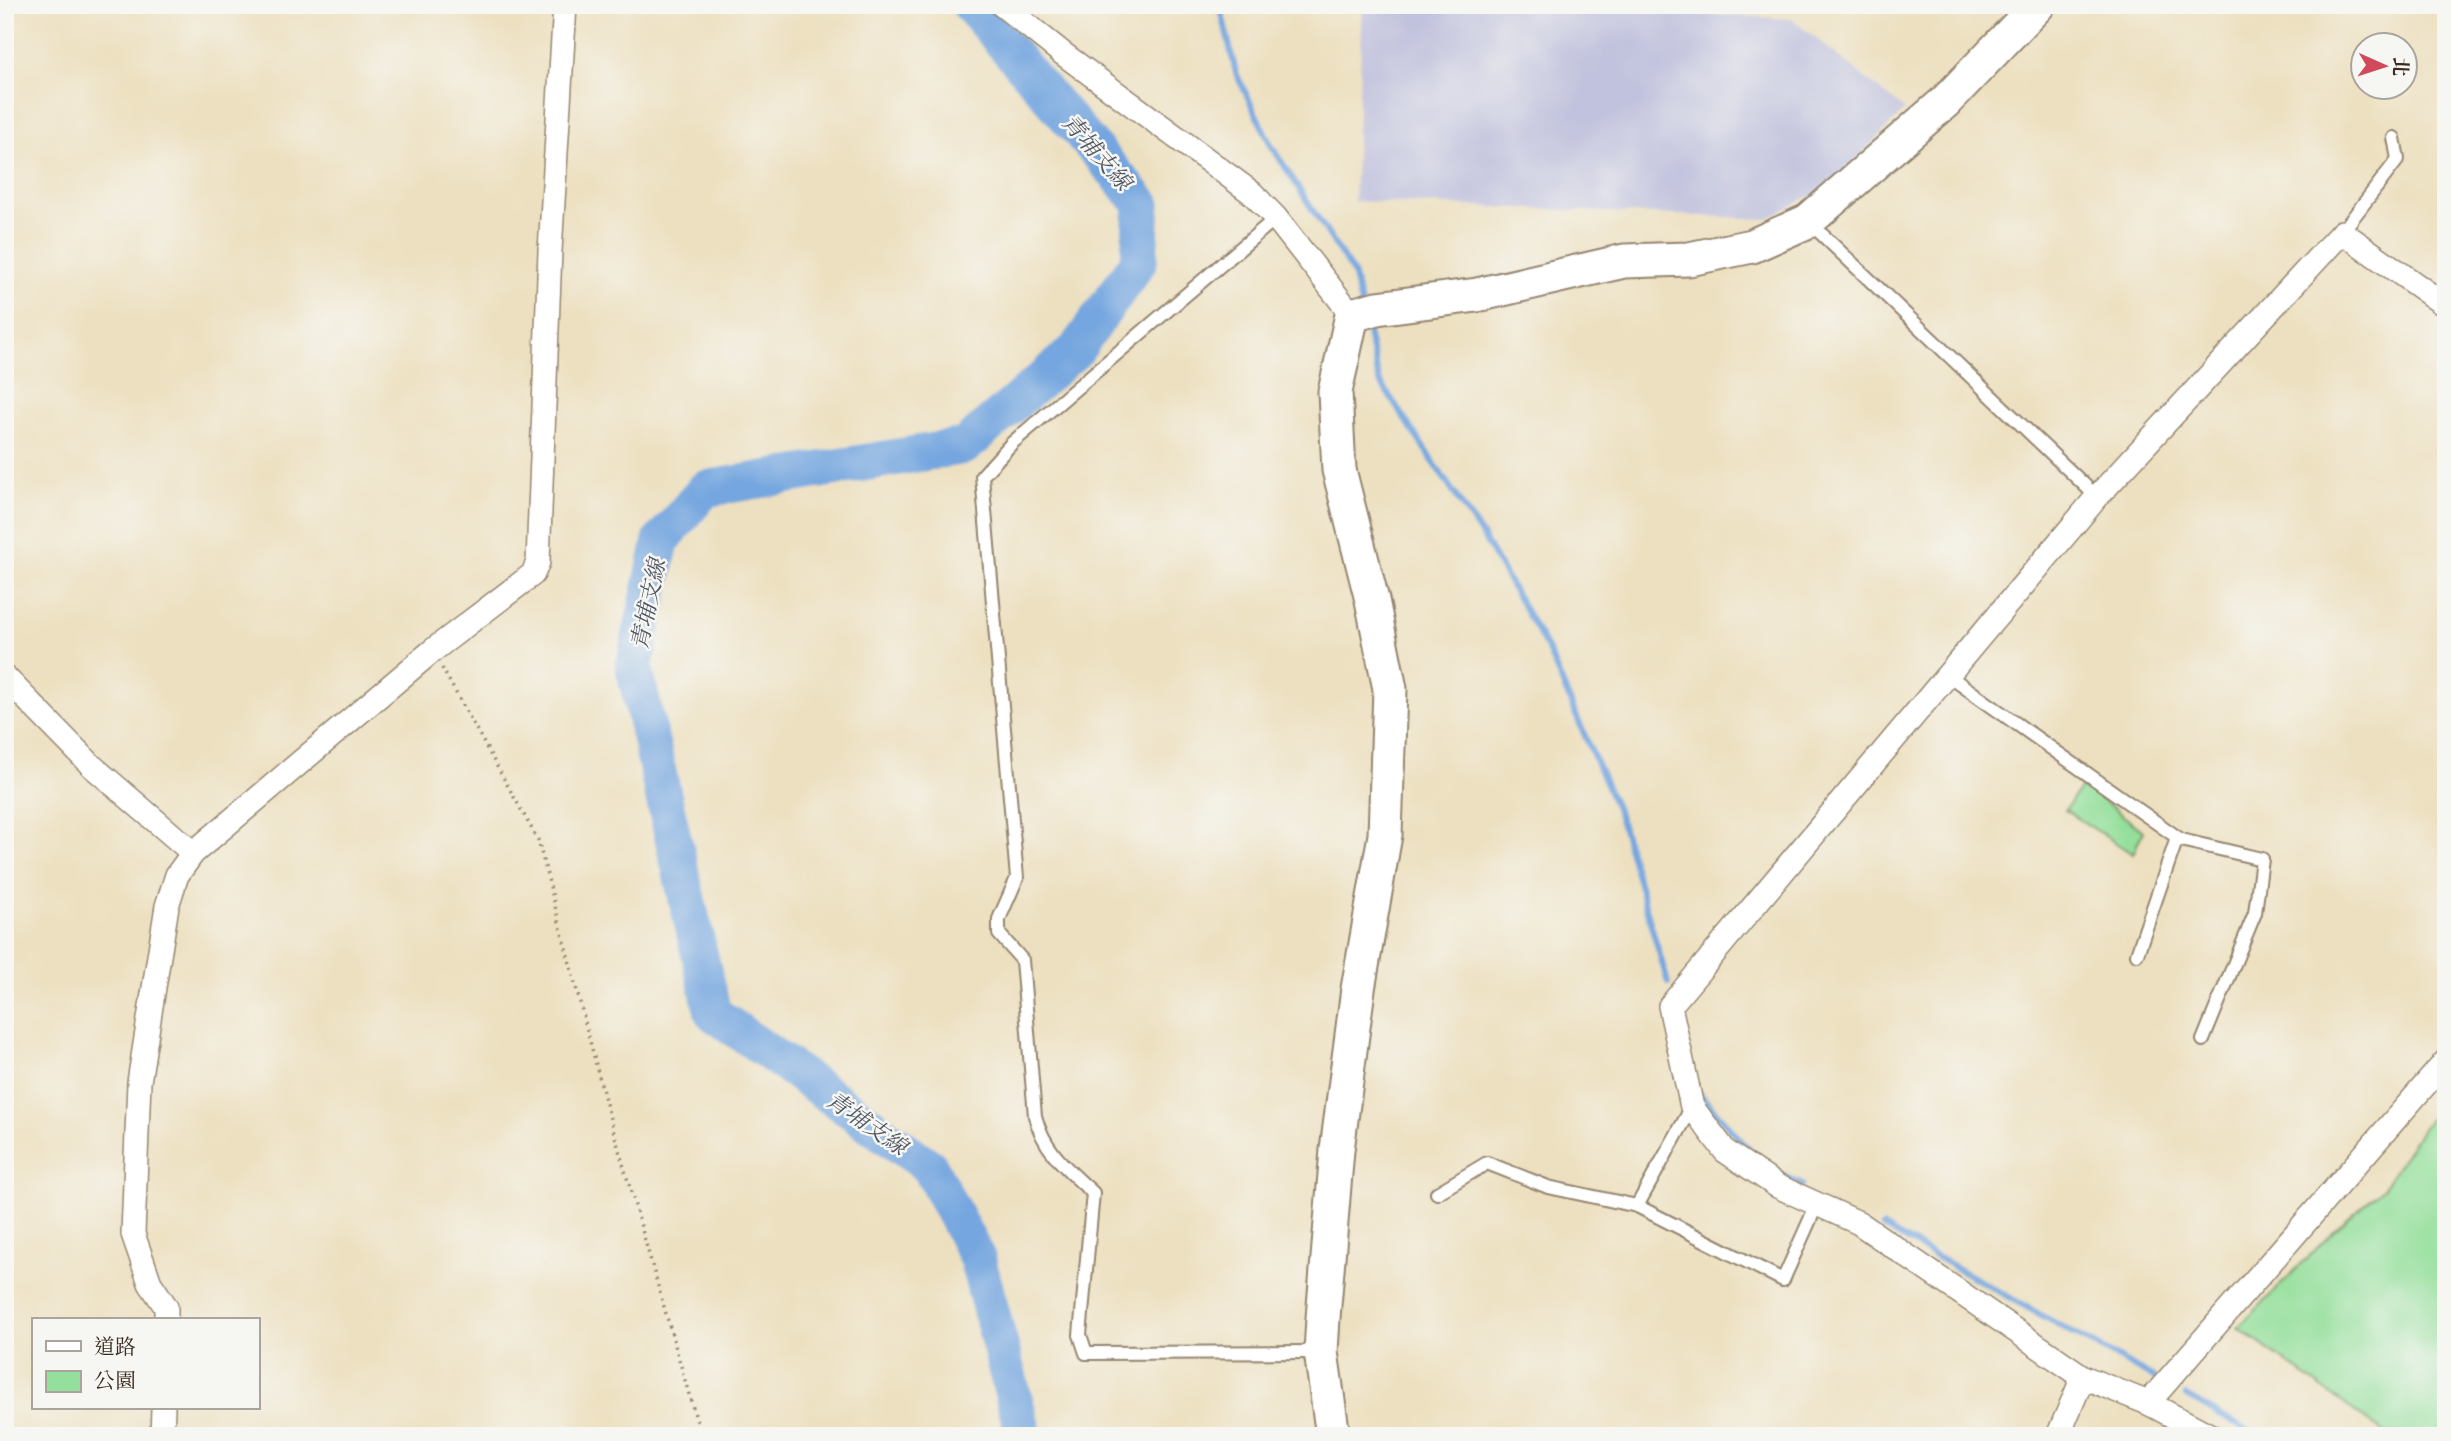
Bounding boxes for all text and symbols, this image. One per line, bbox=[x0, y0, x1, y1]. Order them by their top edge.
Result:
north arrow bbox=[2350, 32, 2420, 102]
text: 北 bbox=[2388, 57, 2410, 77]
water label: 青埔支線 bbox=[1057, 109, 1138, 197]
water label: 青埔支線 bbox=[627, 555, 671, 652]
water label: 青埔支線 bbox=[822, 1087, 913, 1161]
legend bbox=[32, 1318, 259, 1410]
text: 道路 bbox=[94, 1336, 136, 1359]
text: 公園 bbox=[94, 1369, 136, 1393]

